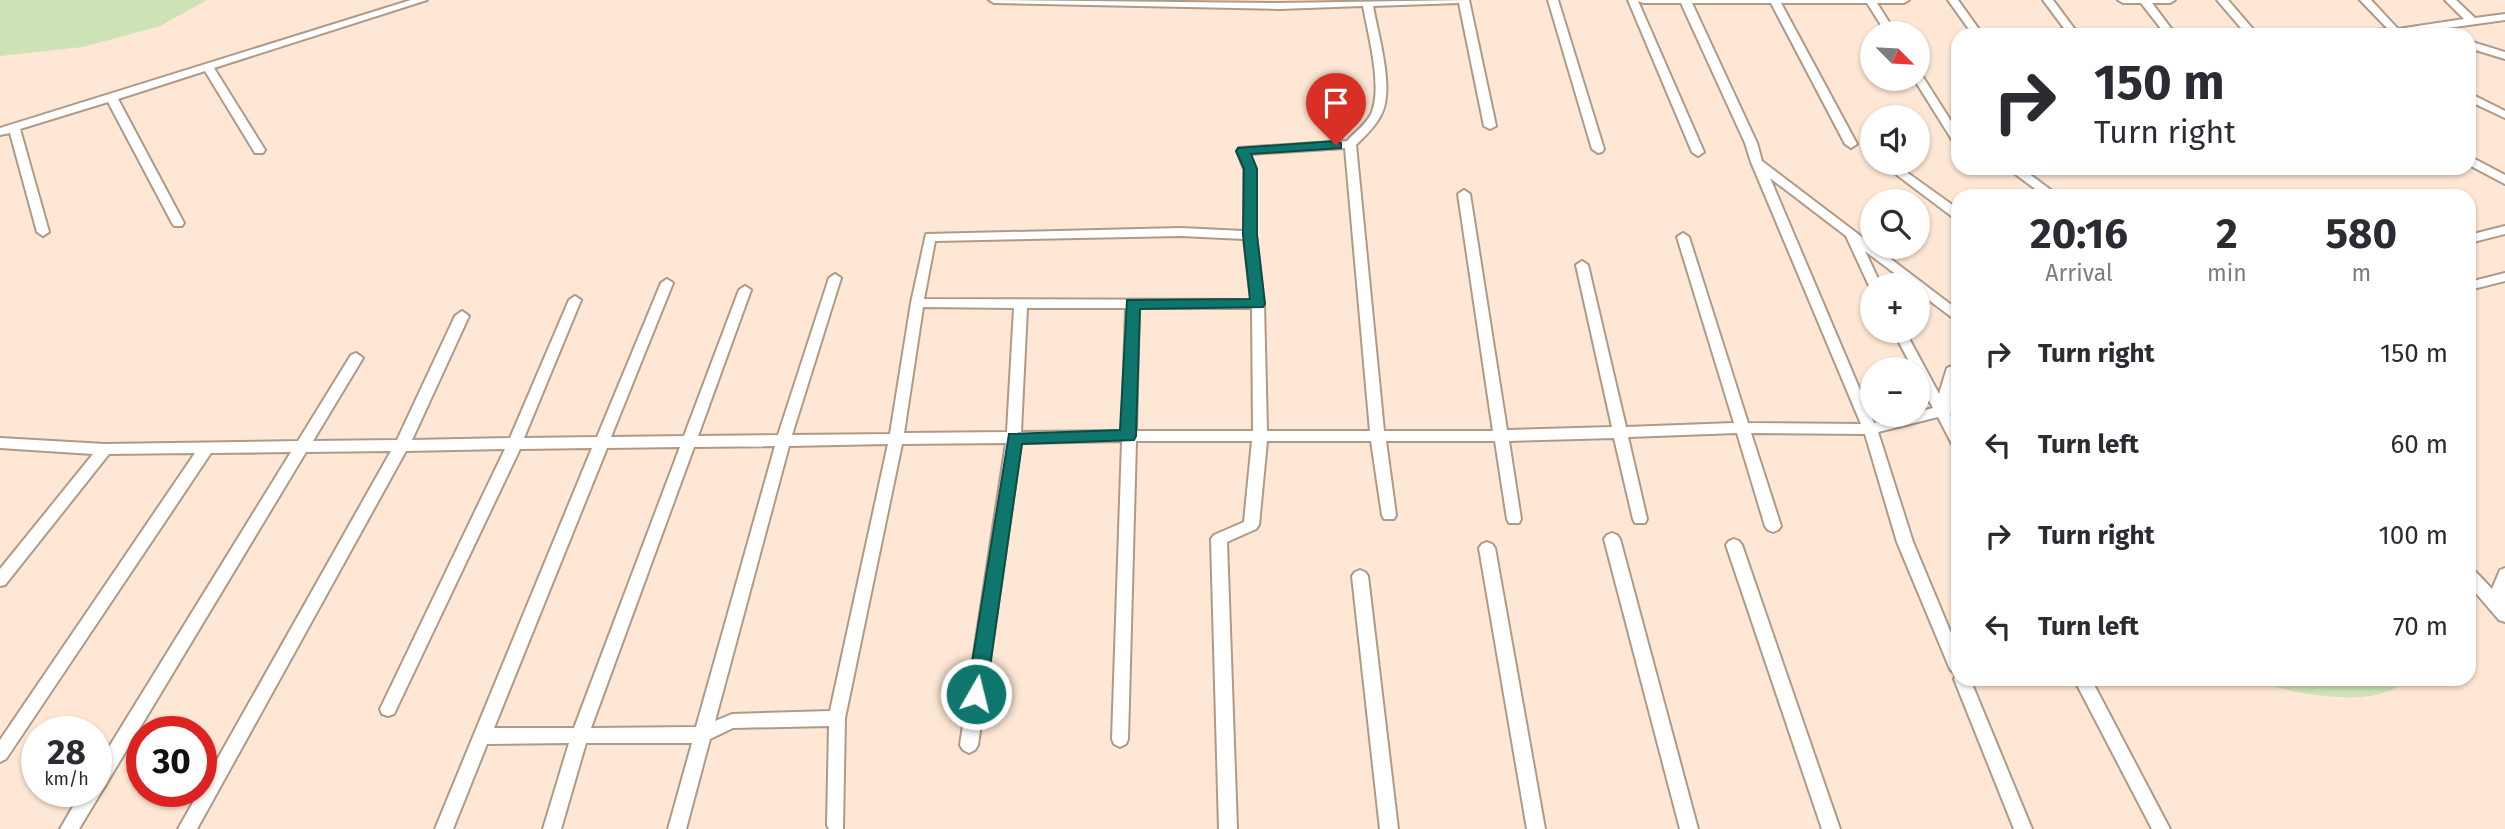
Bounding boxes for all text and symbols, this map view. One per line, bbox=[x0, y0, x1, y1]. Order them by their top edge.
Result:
north arrow bbox=[1860, 21, 1930, 91]
map controls bbox=[1860, 21, 1930, 427]
text: 150 m bbox=[2094, 53, 2225, 112]
icon: right bbox=[1979, 56, 2070, 147]
pin bbox=[1306, 73, 1366, 145]
icon: arrive bbox=[1317, 84, 1355, 122]
button: sound bbox=[1860, 105, 1930, 175]
text: Turn right bbox=[2094, 113, 2236, 151]
button: search bbox=[1860, 189, 1930, 259]
text: 20:16 bbox=[2030, 209, 2128, 259]
text: 2 bbox=[2216, 209, 2238, 259]
text: 580 bbox=[2326, 209, 2397, 259]
text: Arrival bbox=[2045, 259, 2113, 287]
text: min bbox=[2207, 259, 2247, 287]
text: m bbox=[2351, 259, 2371, 287]
button: + bbox=[1860, 273, 1930, 343]
icon: right bbox=[1979, 335, 2017, 373]
text: Turn right bbox=[2038, 338, 2155, 369]
text: 150 m bbox=[2380, 338, 2448, 369]
button: − bbox=[1860, 357, 1930, 427]
icon: left bbox=[1979, 426, 2017, 464]
text: Turn left bbox=[2038, 429, 2139, 460]
text: 60 m bbox=[2390, 429, 2448, 460]
icon: right bbox=[1979, 517, 2017, 555]
text: Turn right bbox=[2038, 520, 2155, 551]
text: 100 m bbox=[2379, 520, 2448, 551]
icon: left bbox=[1979, 608, 2017, 646]
text: Turn left bbox=[2038, 611, 2139, 642]
text: 70 m bbox=[2393, 611, 2448, 642]
position arrow bbox=[939, 657, 1013, 731]
speed limit sign: 30 bbox=[126, 716, 217, 807]
text: 28 bbox=[47, 731, 86, 773]
text: km/h bbox=[44, 768, 89, 790]

